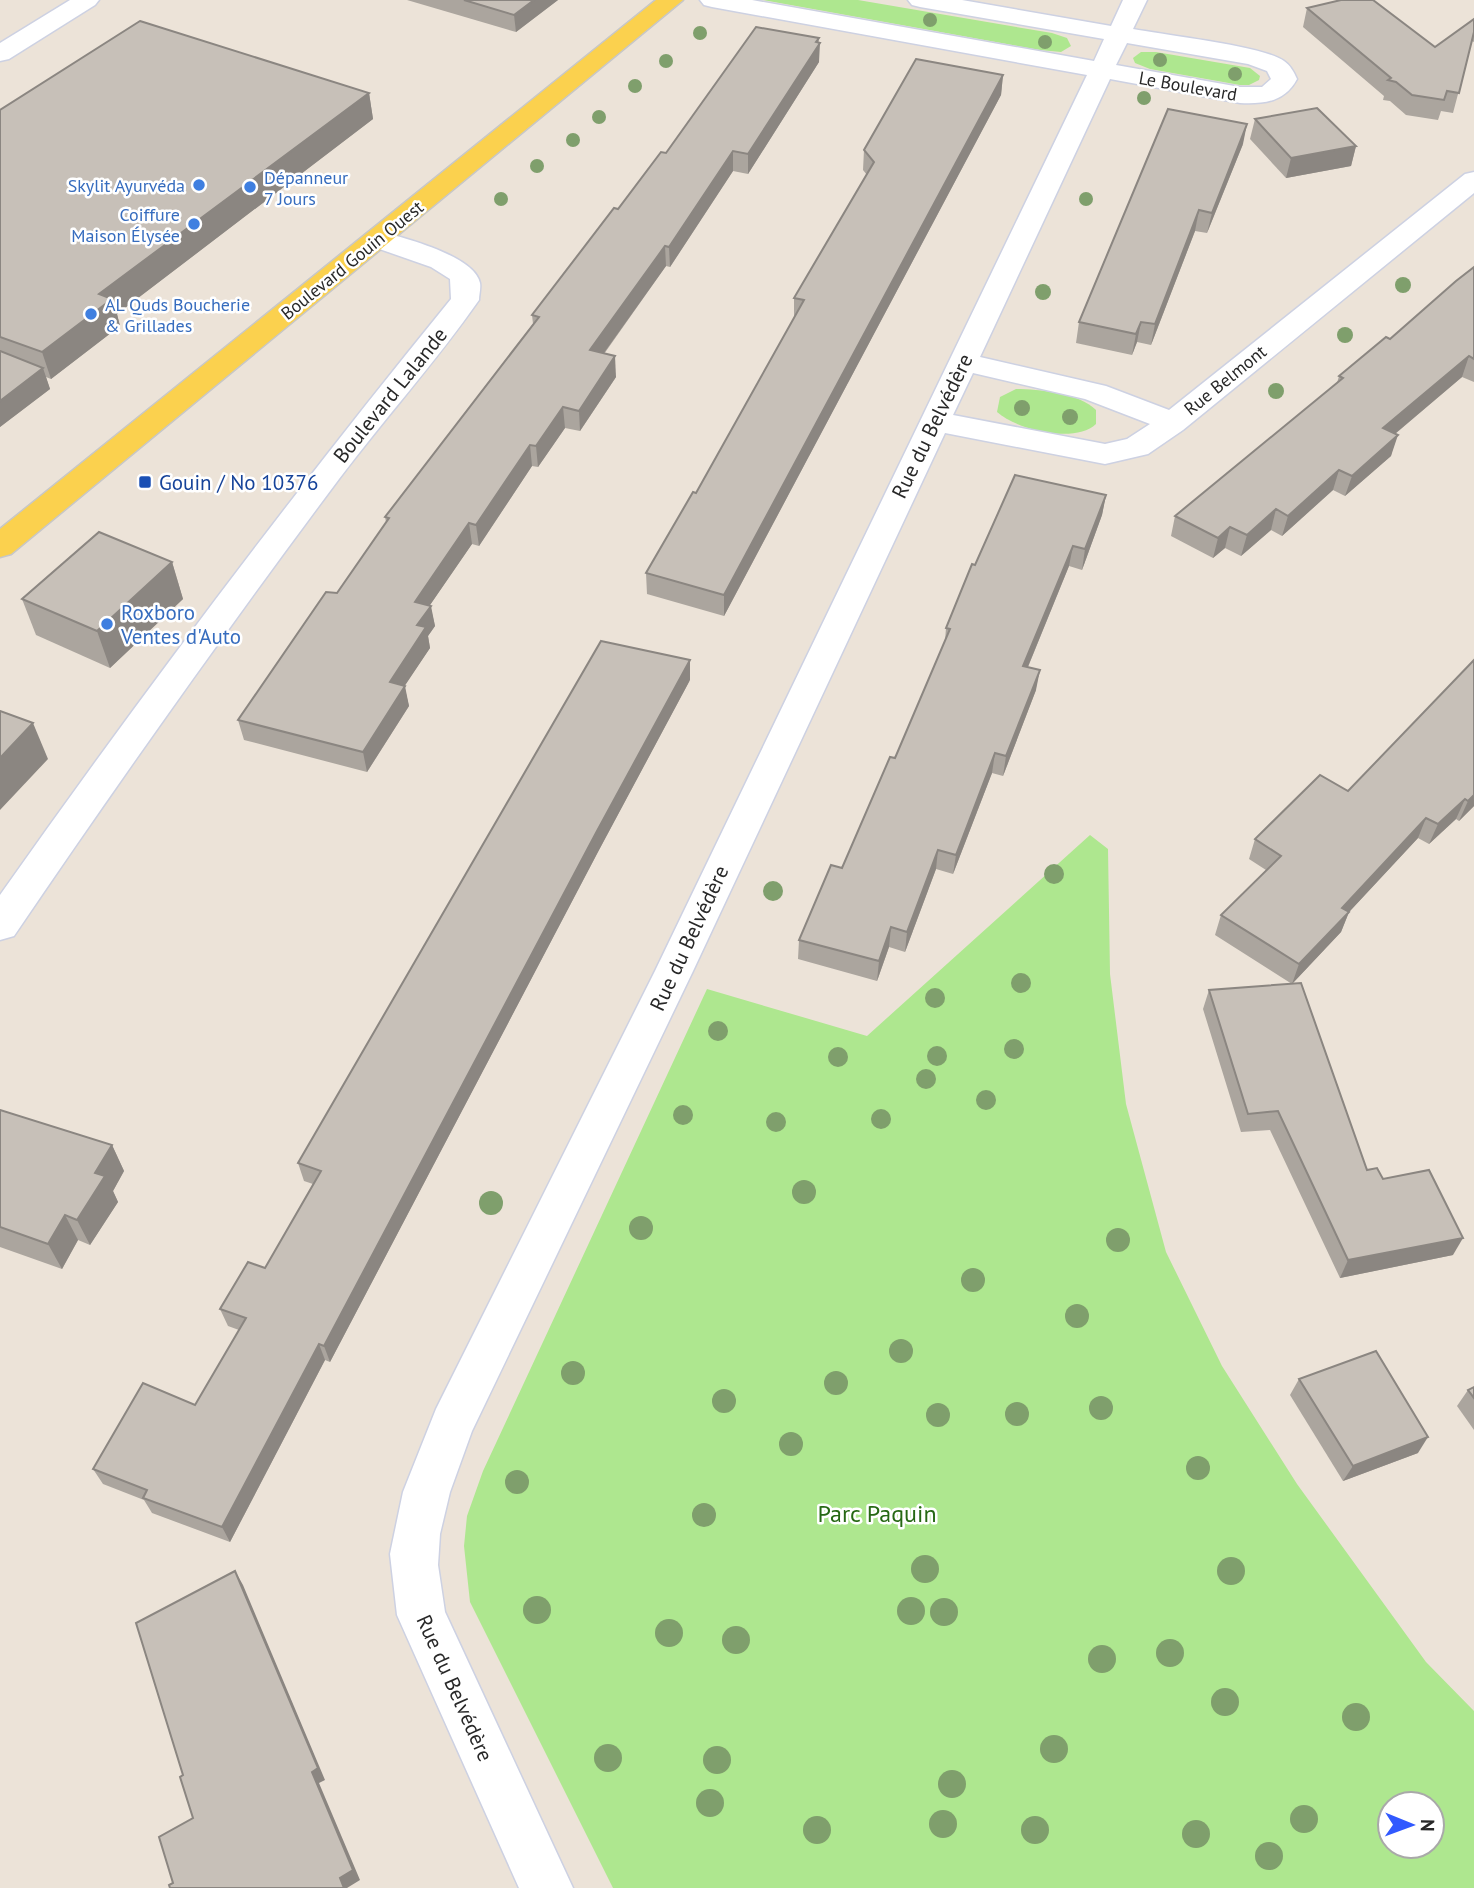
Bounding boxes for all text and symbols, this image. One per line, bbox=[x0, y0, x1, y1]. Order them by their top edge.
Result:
street label: Le Boulevard bbox=[1137, 66, 1239, 106]
place label: Dépanneur 7 Jours bbox=[264, 166, 348, 210]
place label: Skylit Ayurvéda bbox=[68, 174, 185, 197]
marker: Skylit Ayurvéda bbox=[191, 177, 207, 193]
marker: Dépanneur 7 Jours bbox=[242, 179, 258, 195]
street label: Boulevard Gouin Ouest bbox=[276, 195, 428, 325]
place label: Coiffure Maison Élysée bbox=[71, 203, 180, 247]
marker: Coiffure Maison Élysée bbox=[186, 216, 202, 232]
place label: AL Quds Boucherie & Grillades bbox=[105, 293, 250, 337]
marker: AL Quds Boucherie & Grillades bbox=[83, 306, 99, 322]
street label: Boulevard Lalande bbox=[327, 322, 453, 468]
street label: Rue Belmont bbox=[1179, 340, 1271, 420]
street label: Rue du Belvédère bbox=[885, 349, 979, 503]
place label: Gouin / No 10376 bbox=[159, 469, 318, 496]
marker: Gouin / No 10376 bbox=[137, 474, 153, 490]
place label: Roxboro Ventes d'Auto bbox=[120, 599, 241, 650]
marker: Roxboro Ventes d'Auto bbox=[99, 616, 115, 632]
street label: Rue du Belvédère bbox=[643, 861, 735, 1015]
park label: Parc Paquin bbox=[817, 1498, 937, 1529]
street label: Rue du Belvédère bbox=[411, 1611, 499, 1765]
north arrow bbox=[1376, 1790, 1446, 1860]
text: N bbox=[1416, 1819, 1440, 1832]

